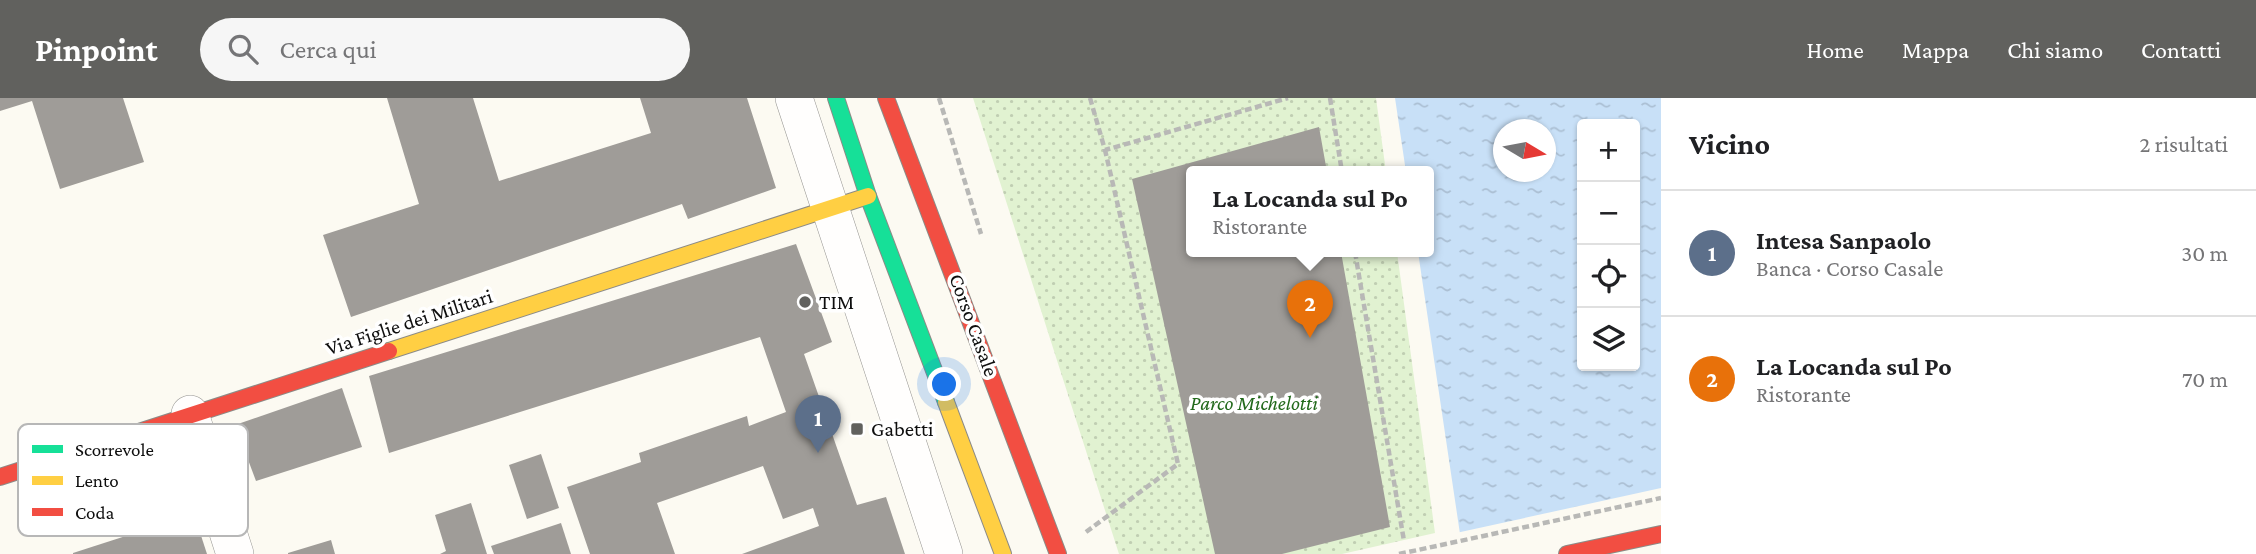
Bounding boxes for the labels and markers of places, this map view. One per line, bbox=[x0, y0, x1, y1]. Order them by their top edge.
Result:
pin: 2 bbox=[1287, 280, 1333, 338]
place label: TIM bbox=[819, 290, 854, 314]
marker: TIM bbox=[797, 294, 813, 310]
pin: 1 bbox=[795, 395, 841, 453]
place label: Gabetti bbox=[871, 417, 934, 441]
marker: Gabetti bbox=[849, 421, 865, 437]

